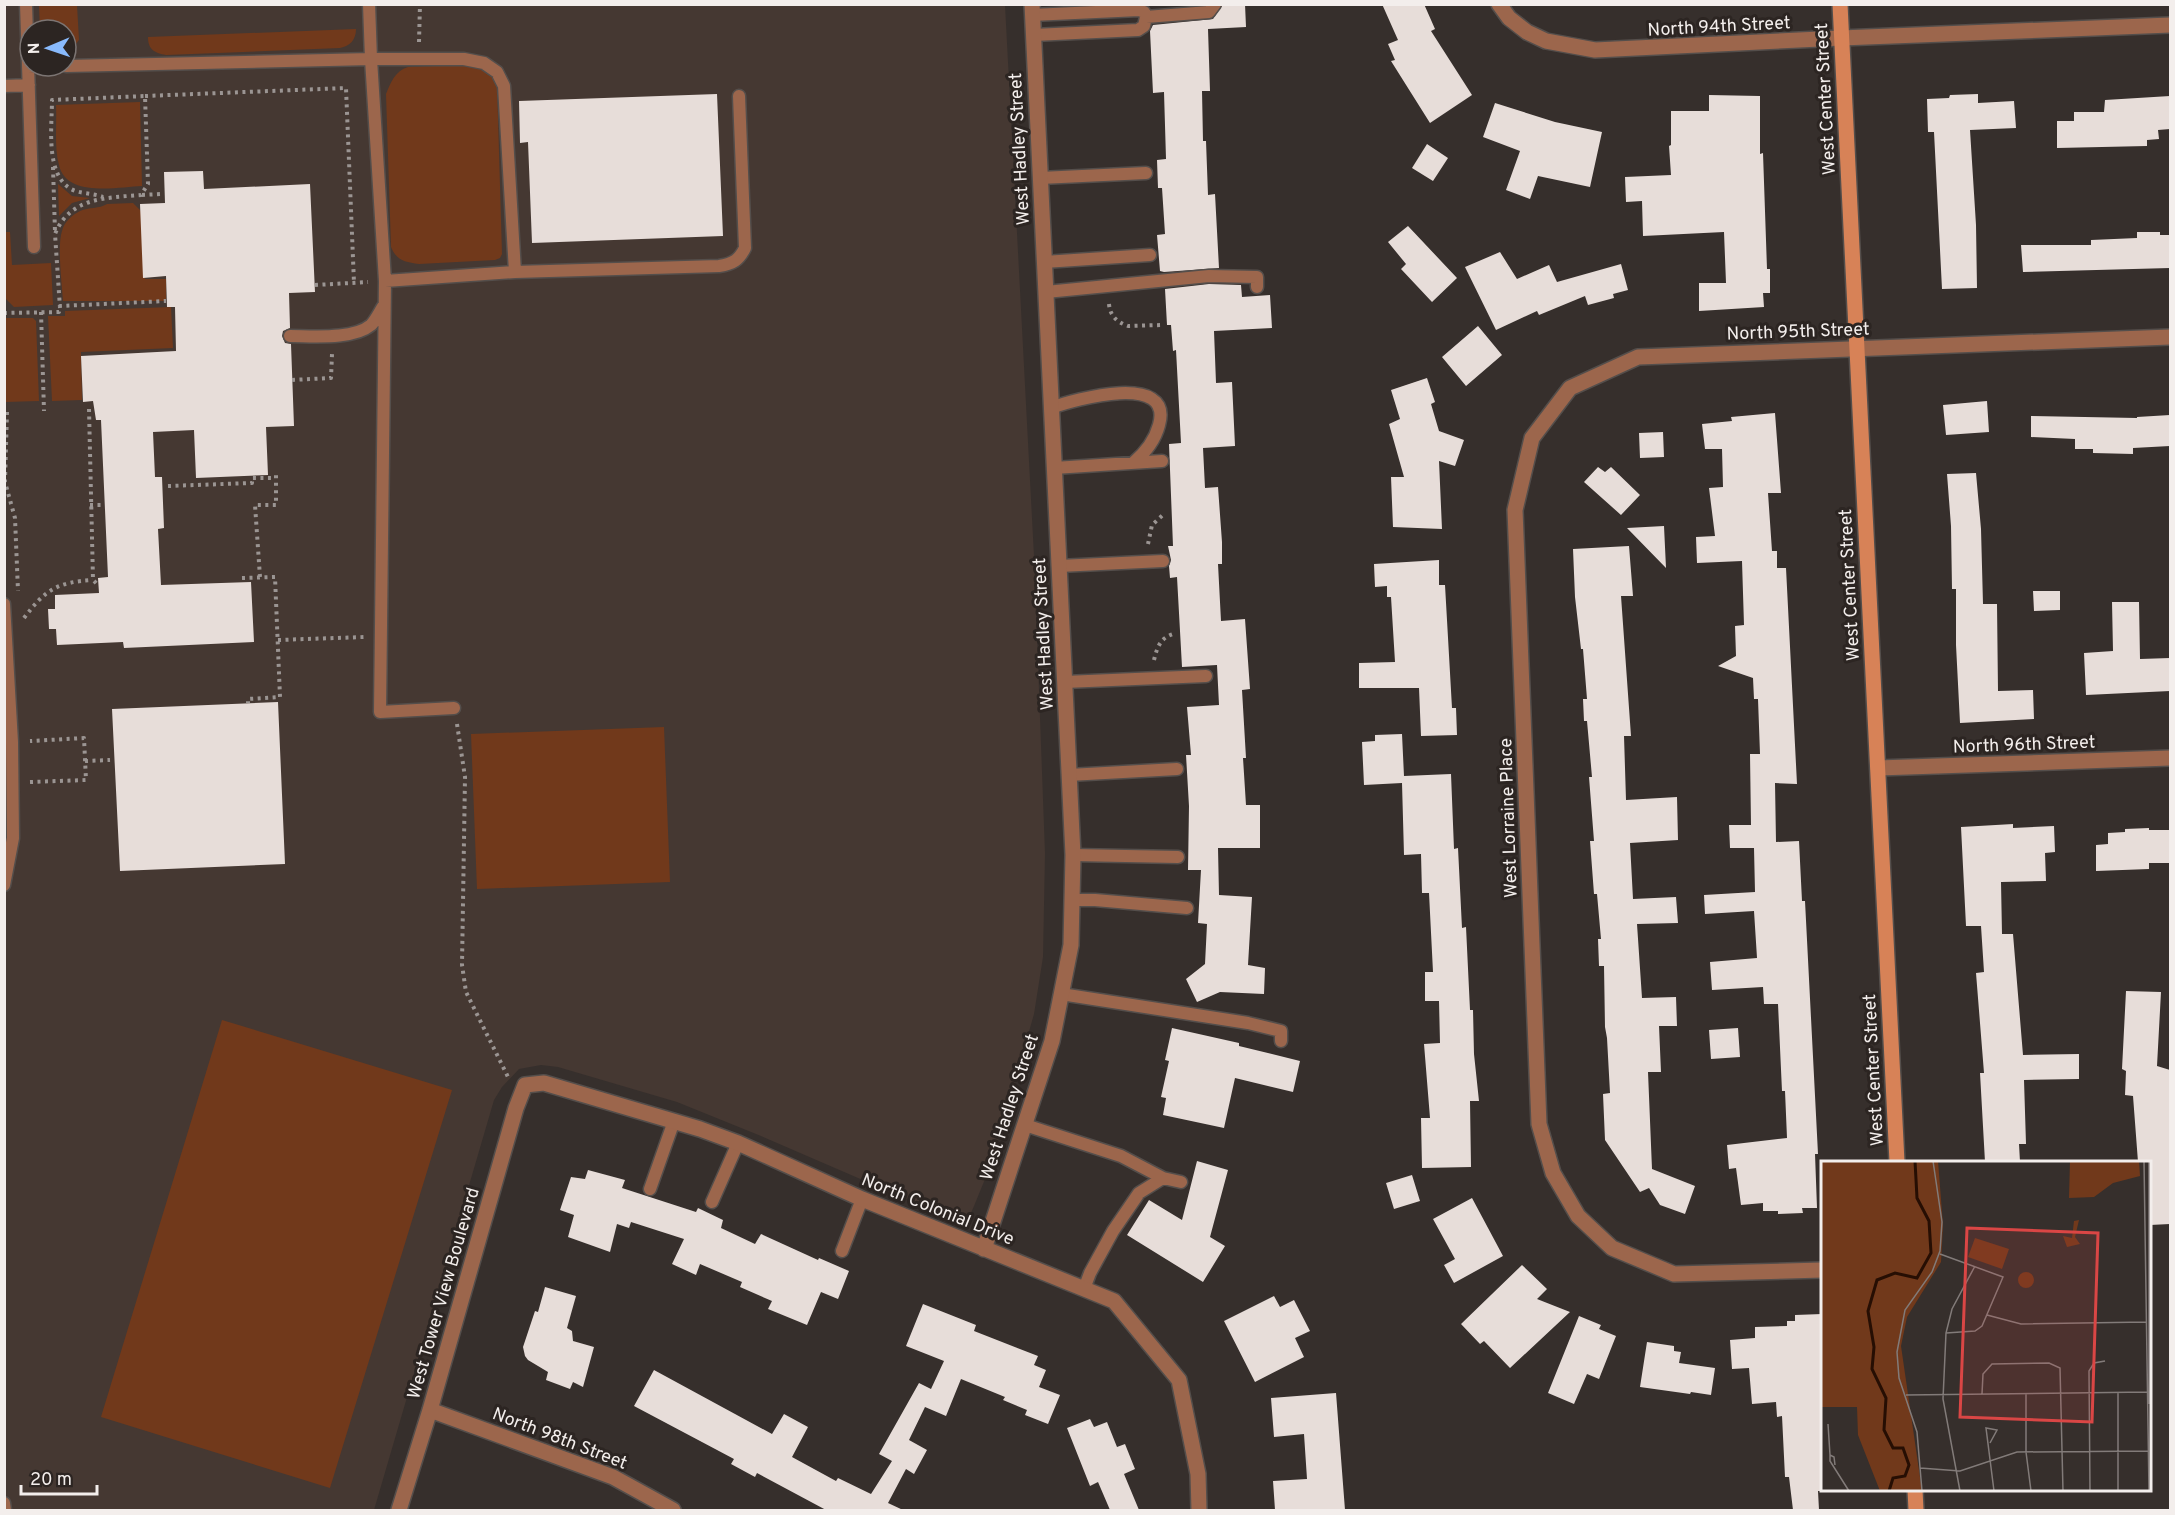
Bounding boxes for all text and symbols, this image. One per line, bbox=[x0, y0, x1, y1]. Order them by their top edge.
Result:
street label: North 94th Street bbox=[1647, 12, 1791, 43]
north arrow bbox=[18, 18, 78, 78]
street label: West Center Street bbox=[1811, 22, 1842, 176]
text: N bbox=[25, 42, 45, 55]
street label: West Hadley Street bbox=[1005, 72, 1036, 226]
street label: North 95th Street bbox=[1726, 319, 1870, 346]
street label: West Center Street bbox=[1835, 508, 1866, 662]
street label: West Hadley Street bbox=[1029, 557, 1060, 711]
street label: North 96th Street bbox=[1952, 732, 2096, 759]
street label: West Lorraine Place bbox=[1495, 738, 1524, 898]
street label: West Center Street bbox=[1859, 993, 1890, 1147]
street label: West Hadley Street bbox=[976, 1031, 1045, 1184]
inset map bbox=[1821, 1161, 2151, 1491]
street label: North Colonial Drive bbox=[858, 1169, 1017, 1252]
street label: West Tower View Boulevard bbox=[403, 1185, 486, 1402]
street label: North 98th Street bbox=[489, 1403, 630, 1476]
scale bar bbox=[21, 1458, 98, 1496]
text: 20 m bbox=[30, 1469, 72, 1492]

